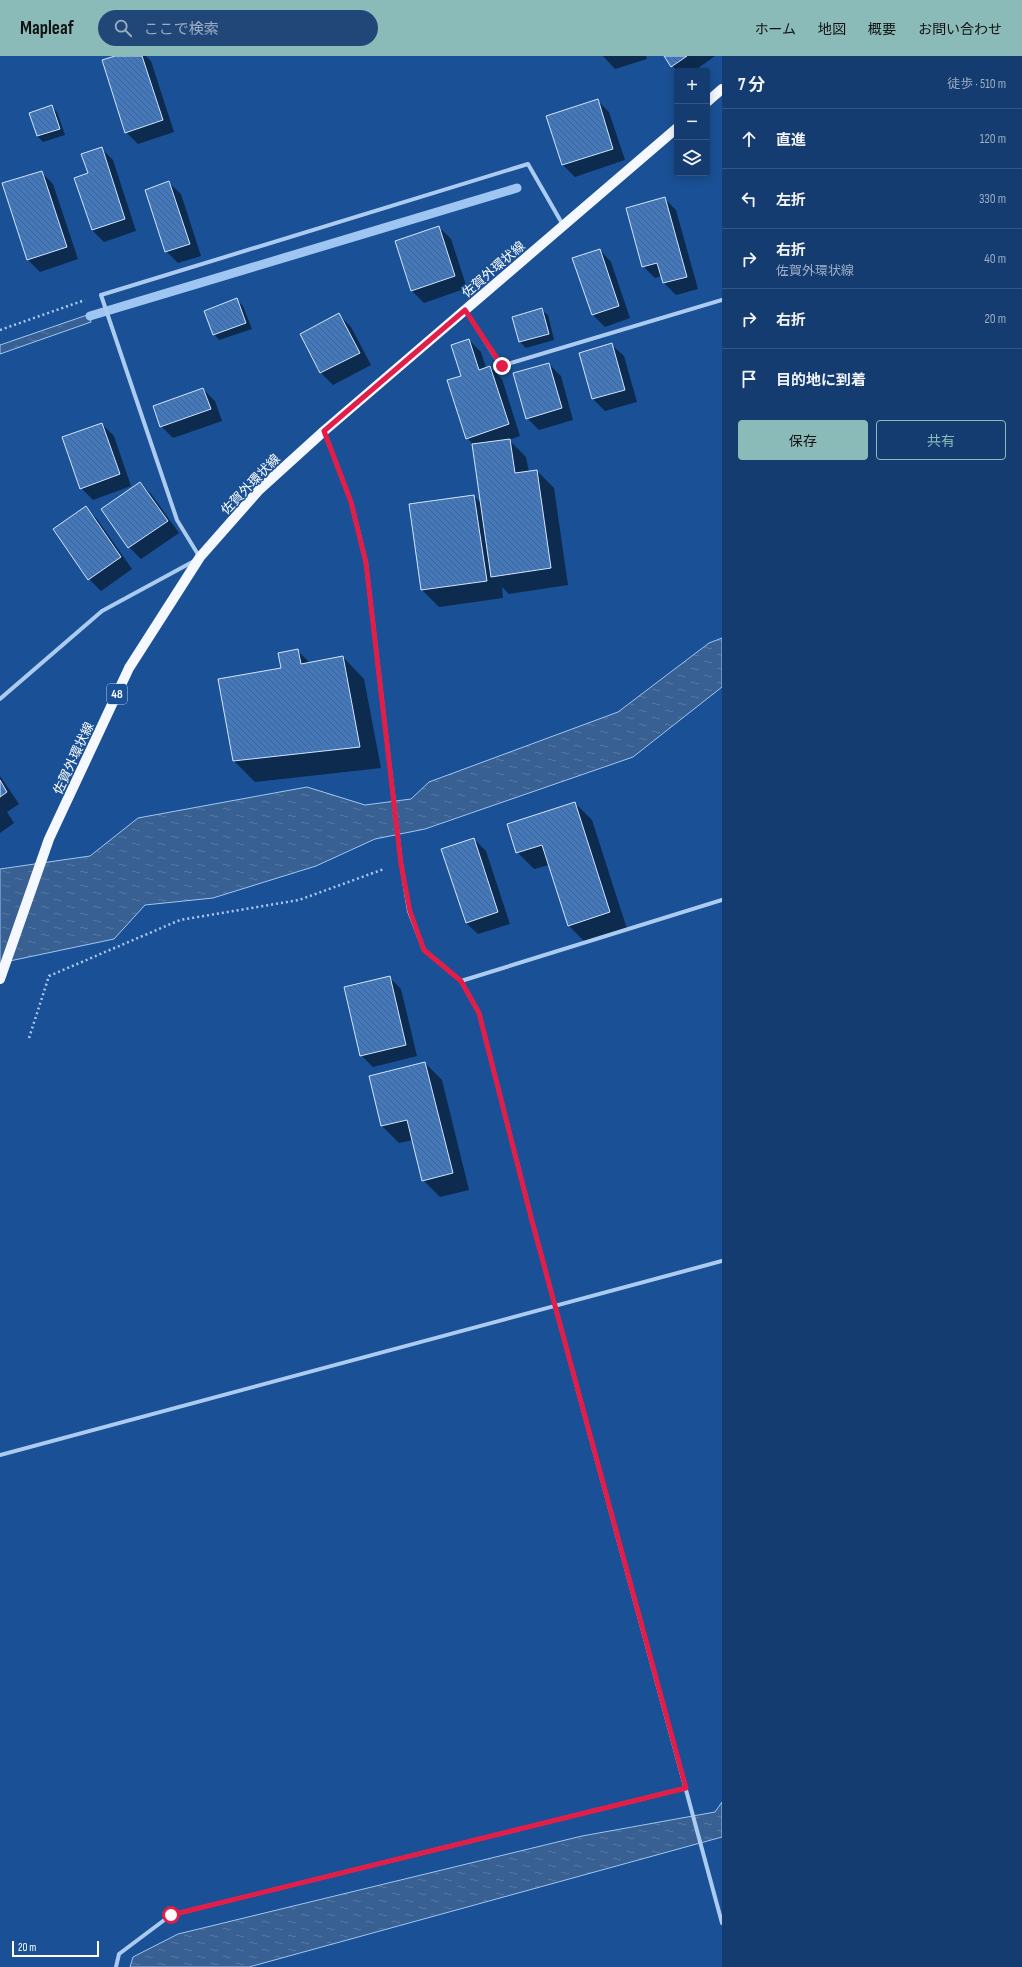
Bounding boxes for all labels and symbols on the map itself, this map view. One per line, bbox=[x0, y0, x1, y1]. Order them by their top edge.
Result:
street label: 佐賀外環状線 bbox=[459, 238, 528, 301]
route end bbox=[493, 357, 511, 375]
street label: 佐賀外環状線 bbox=[218, 451, 284, 518]
road number: 48 bbox=[107, 684, 127, 704]
street label: 佐賀外環状線 bbox=[50, 720, 98, 797]
route start bbox=[162, 1906, 180, 1924]
scale bar bbox=[12, 1939, 99, 1958]

